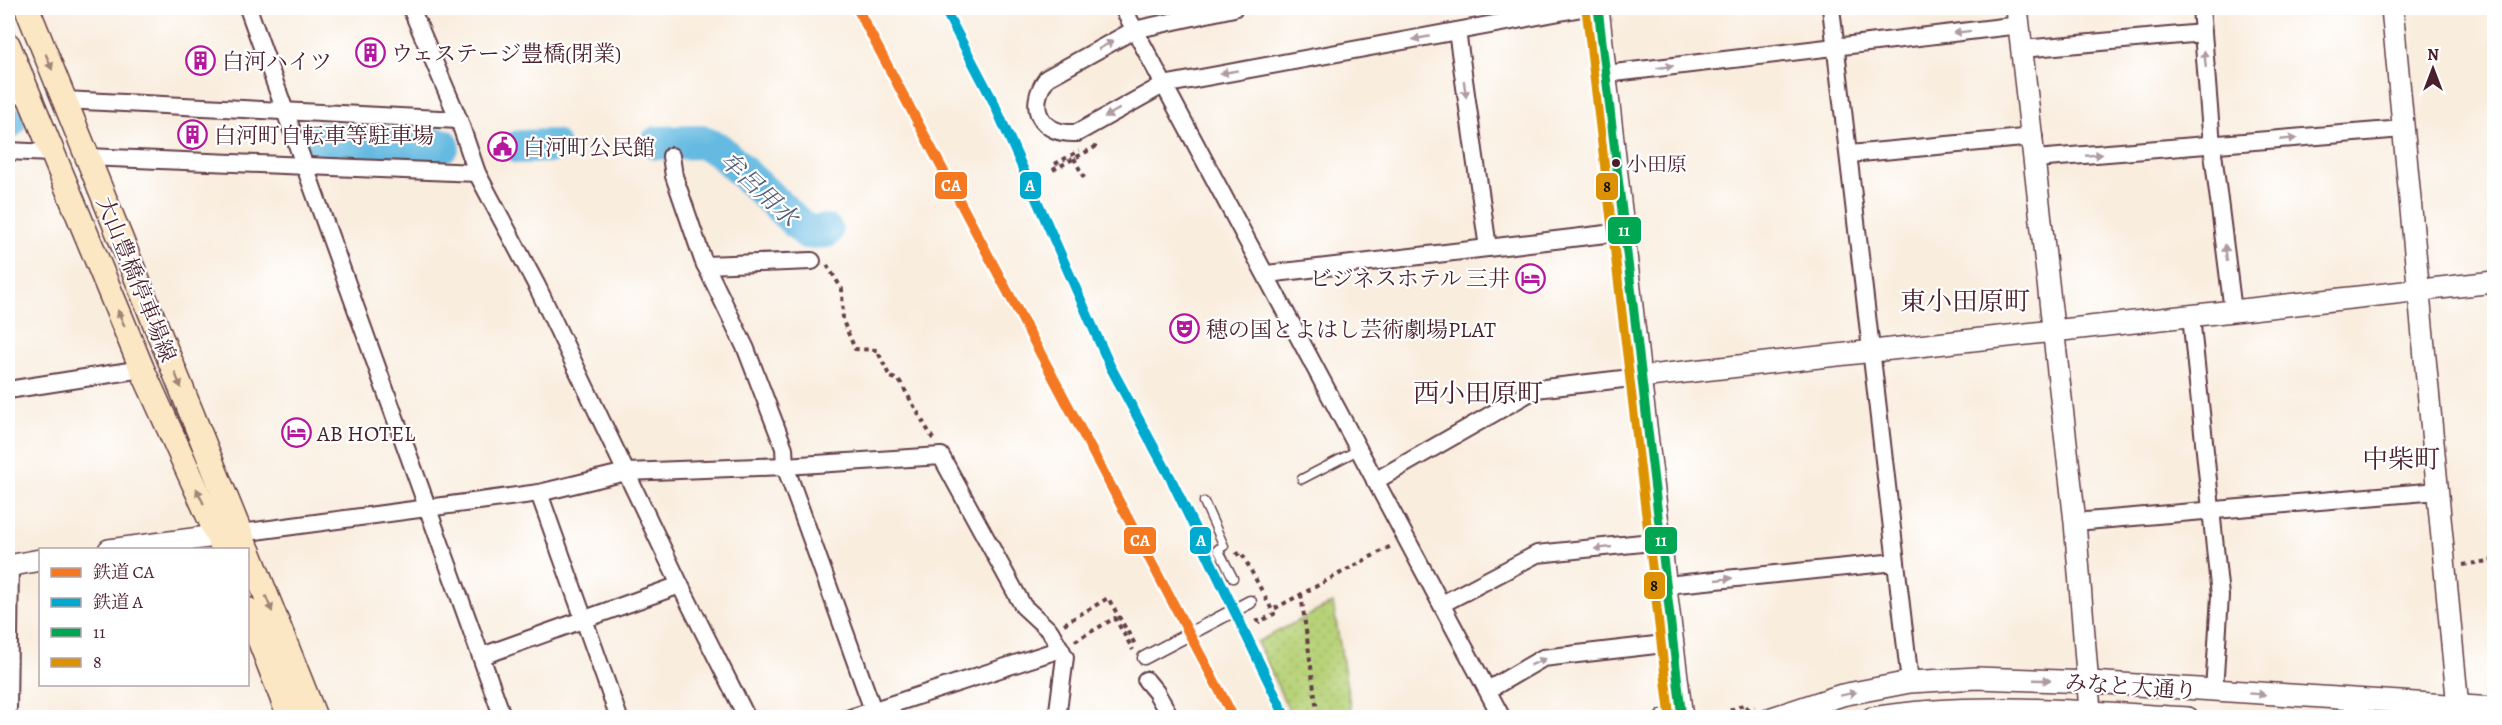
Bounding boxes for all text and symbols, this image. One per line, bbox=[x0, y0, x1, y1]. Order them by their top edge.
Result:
one-way arrow bbox=[1952, 27, 1971, 37]
one-way arrow bbox=[1411, 34, 1430, 43]
building icon: ウェステージ豊橋(閉業) bbox=[354, 37, 386, 69]
place label: ウェステージ豊橋(閉業) bbox=[391, 39, 621, 69]
north arrow bbox=[2403, 39, 2463, 99]
one-way arrow bbox=[1098, 40, 1115, 50]
text: N bbox=[2427, 44, 2439, 66]
building icon: 白河ハイツ bbox=[185, 45, 217, 77]
place label: 白河ハイツ bbox=[222, 47, 332, 77]
one-way arrow bbox=[2200, 50, 2210, 69]
one-way arrow bbox=[44, 53, 54, 71]
one-way arrow bbox=[1655, 62, 1674, 72]
one-way arrow bbox=[1220, 68, 1239, 77]
one-way arrow bbox=[1461, 80, 1470, 99]
one-way arrow bbox=[1104, 108, 1120, 119]
building icon: 白河町自転車等駐車場 bbox=[177, 119, 209, 151]
place label: 白河町自転車等駐車場 bbox=[214, 121, 434, 151]
public building icon: 白河町公民館 bbox=[486, 131, 518, 163]
place label: 白河町公民館 bbox=[523, 133, 655, 163]
one-way arrow bbox=[2279, 134, 2298, 144]
water label: 牟呂用水 bbox=[713, 145, 806, 235]
one-way arrow bbox=[2084, 150, 2103, 159]
place label: 小田原 bbox=[1627, 151, 1687, 178]
marker: 小田原 bbox=[1610, 157, 1622, 169]
line badge: CA bbox=[934, 171, 968, 200]
line badge: A bbox=[1019, 171, 1042, 200]
line badge: 8 bbox=[1595, 172, 1619, 201]
text: CA bbox=[941, 175, 962, 197]
text: A bbox=[1024, 175, 1036, 197]
text: 8 bbox=[1603, 176, 1611, 198]
street label: 大山豊橋停車場線 bbox=[89, 192, 183, 367]
line badge: 11 bbox=[1607, 216, 1642, 245]
text: 11 bbox=[1618, 220, 1630, 242]
one-way arrow bbox=[2221, 243, 2230, 262]
hotel icon: ビジネスホテル 三井 bbox=[1515, 262, 1547, 294]
place label: ビジネスホテル 三井 bbox=[1309, 264, 1510, 294]
district label: 東小田原町 bbox=[1900, 284, 2030, 319]
one-way arrow bbox=[116, 309, 125, 327]
theatre icon: 穂の国とよはし芸術劇場PLAT bbox=[1169, 313, 1201, 345]
place label: 穂の国とよはし芸術劇場PLAT bbox=[1206, 315, 1496, 345]
one-way arrow bbox=[173, 372, 183, 390]
district label: 西小田原町 bbox=[1413, 376, 1543, 411]
hotel icon: AB HOTEL bbox=[280, 417, 312, 449]
place label: AB HOTEL bbox=[316, 419, 416, 449]
district label: 中柴町 bbox=[2362, 442, 2440, 477]
one-way arrow bbox=[195, 487, 205, 505]
line badge: CA bbox=[1123, 526, 1157, 555]
line badge: A bbox=[1189, 526, 1212, 555]
line badge: 11 bbox=[1644, 526, 1678, 555]
text: CA bbox=[1130, 530, 1151, 552]
text: A bbox=[1195, 530, 1207, 552]
text: 11 bbox=[1655, 530, 1667, 552]
one-way arrow bbox=[1593, 543, 1612, 552]
legend bbox=[39, 548, 249, 686]
text: 鉄道 CA bbox=[93, 560, 155, 584]
line badge: 8 bbox=[1643, 571, 1666, 600]
one-way arrow bbox=[1715, 574, 1734, 584]
text: 8 bbox=[1650, 575, 1658, 597]
text: 鉄道 A bbox=[93, 590, 144, 614]
one-way arrow bbox=[265, 595, 275, 613]
text: 11 bbox=[93, 620, 105, 644]
text: 8 bbox=[93, 650, 102, 674]
one-way arrow bbox=[1530, 657, 1547, 666]
street label: みなと大通り bbox=[2064, 667, 2198, 707]
one-way arrow bbox=[2032, 675, 2051, 685]
one-way arrow bbox=[1839, 689, 1858, 698]
one-way arrow bbox=[2248, 689, 2267, 699]

